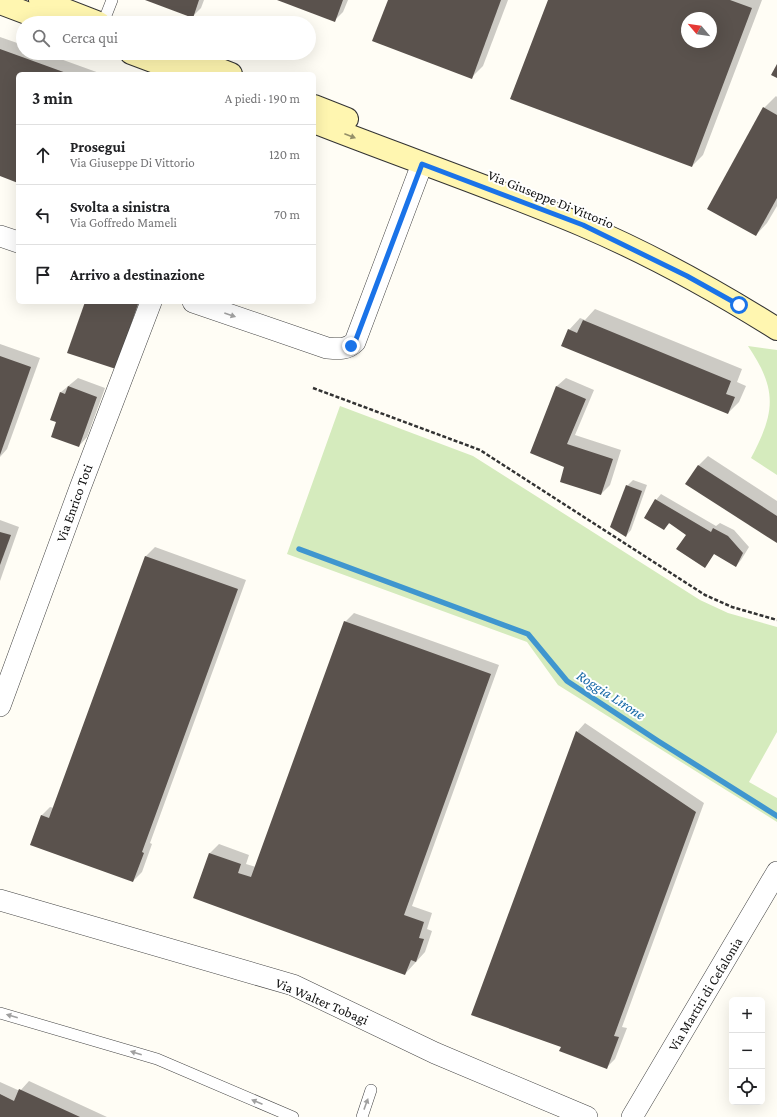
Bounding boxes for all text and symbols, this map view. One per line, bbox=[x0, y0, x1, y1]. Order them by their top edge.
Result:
north arrow bbox=[681, 12, 717, 48]
search box bbox=[16, 16, 316, 60]
icon: search bbox=[30, 27, 52, 49]
text: Cerca qui bbox=[62, 30, 118, 46]
text: 3 min bbox=[32, 89, 73, 108]
text: A piedi · 190 m bbox=[225, 91, 300, 106]
one-way arrow bbox=[345, 134, 357, 140]
text: Prosegui bbox=[70, 139, 125, 155]
icon: ahead bbox=[32, 144, 54, 166]
text: 120 m bbox=[269, 147, 300, 162]
text: Via Giuseppe Di Vittorio bbox=[70, 155, 195, 170]
street label: Via Giuseppe Di Vittorio bbox=[486, 166, 616, 232]
text: Svolta a sinistra bbox=[70, 199, 170, 215]
icon: left bbox=[32, 204, 54, 226]
text: 70 m bbox=[274, 207, 300, 222]
text: Via Goffredo Mameli bbox=[70, 215, 177, 230]
icon: arrive bbox=[32, 264, 54, 286]
text: Arrivo a destinazione bbox=[70, 267, 205, 283]
route start bbox=[730, 296, 748, 314]
one-way arrow bbox=[225, 312, 237, 318]
route end bbox=[342, 337, 360, 355]
street label: Via Enrico Toti bbox=[52, 461, 96, 544]
water label: Roggia Lirone bbox=[573, 667, 648, 724]
street label: Via Martiri di Cefalonia bbox=[665, 934, 746, 1054]
street label: Via Walter Tobagi bbox=[273, 974, 371, 1028]
map controls bbox=[729, 997, 765, 1105]
button: + bbox=[729, 997, 765, 1033]
one-way arrow bbox=[6, 1013, 18, 1019]
button: − bbox=[729, 1033, 765, 1069]
one-way arrow bbox=[130, 1050, 142, 1056]
button: locate bbox=[729, 1069, 765, 1105]
one-way arrow bbox=[364, 1097, 370, 1109]
one-way arrow bbox=[251, 1099, 263, 1105]

